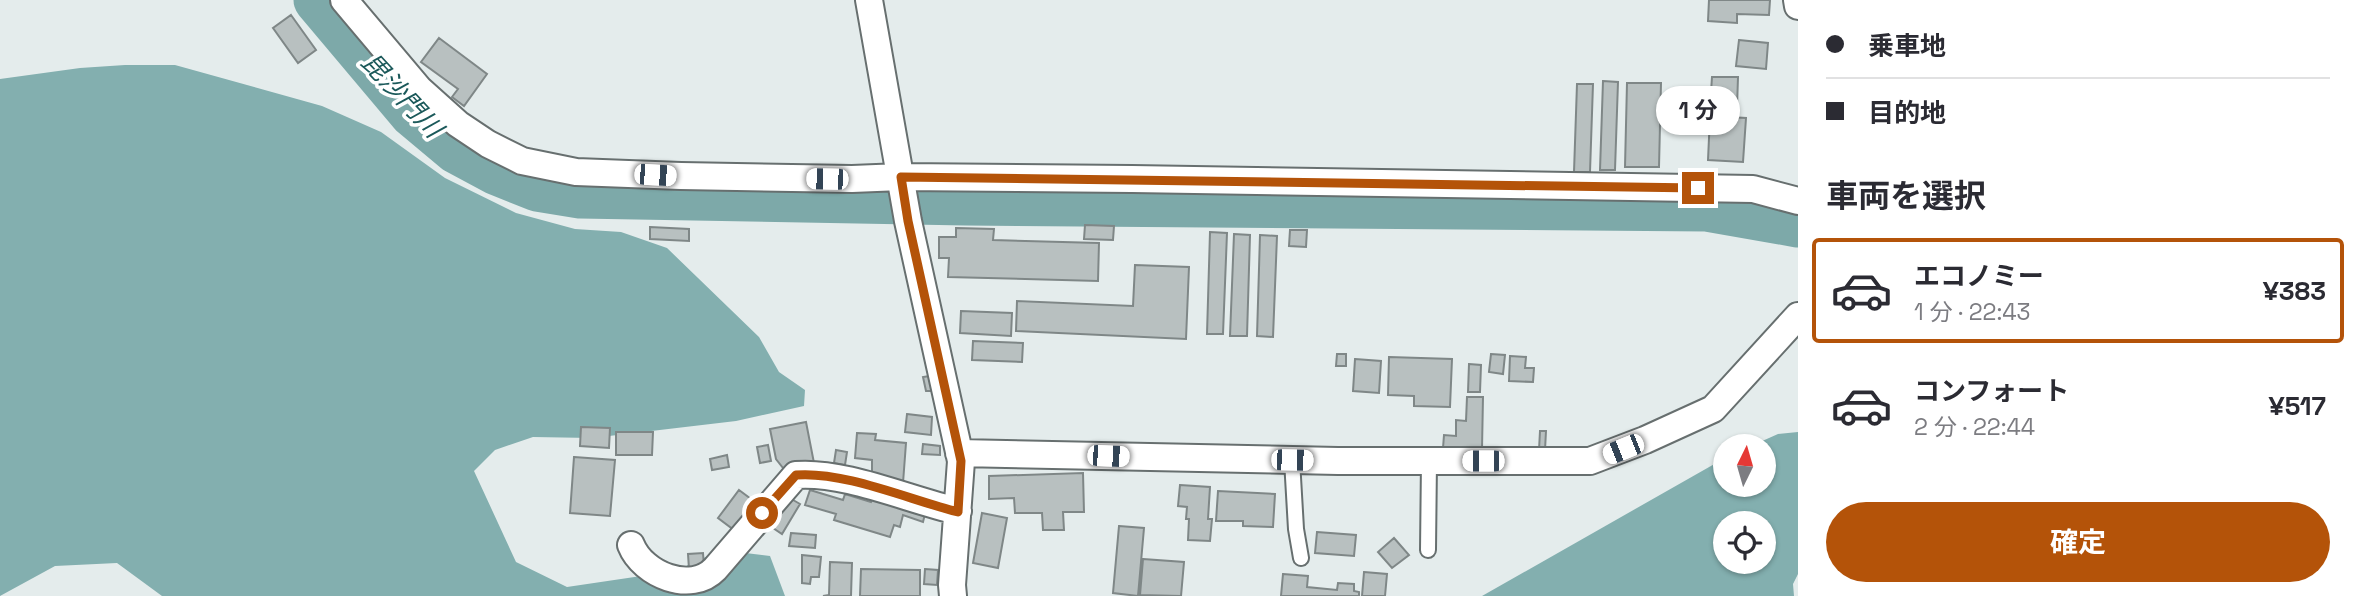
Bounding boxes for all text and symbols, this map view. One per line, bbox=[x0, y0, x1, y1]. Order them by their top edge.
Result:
text: 乗車地 bbox=[1868, 29, 1946, 63]
water label: 毘沙門川 bbox=[354, 45, 452, 147]
callout: 1 分 bbox=[1656, 86, 1740, 136]
text: 1 分 bbox=[1678, 95, 1718, 125]
text: 目的地 bbox=[1868, 96, 1946, 130]
car bbox=[634, 163, 677, 187]
car bbox=[806, 168, 849, 190]
route end bbox=[1682, 172, 1714, 204]
text: 車両を選択 bbox=[1826, 176, 1986, 216]
icon: car bbox=[1830, 259, 1893, 322]
text: エコノミー bbox=[1914, 259, 2044, 293]
text: ¥383 bbox=[2263, 274, 2326, 308]
text: 1 分 · 22:43 bbox=[1914, 297, 2030, 327]
icon: car bbox=[1830, 374, 1893, 437]
text: コンフォート bbox=[1914, 374, 2069, 408]
text: ¥517 bbox=[2269, 389, 2326, 423]
text: 2 分 · 22:44 bbox=[1914, 412, 2035, 442]
car bbox=[1600, 431, 1647, 467]
north arrow bbox=[1713, 434, 1776, 497]
map controls bbox=[1713, 434, 1776, 574]
car bbox=[1087, 445, 1130, 467]
car bbox=[1271, 449, 1314, 471]
car bbox=[1463, 451, 1505, 472]
route start bbox=[746, 497, 778, 529]
button: 確定 bbox=[1826, 502, 2330, 582]
button: locate bbox=[1713, 511, 1776, 574]

